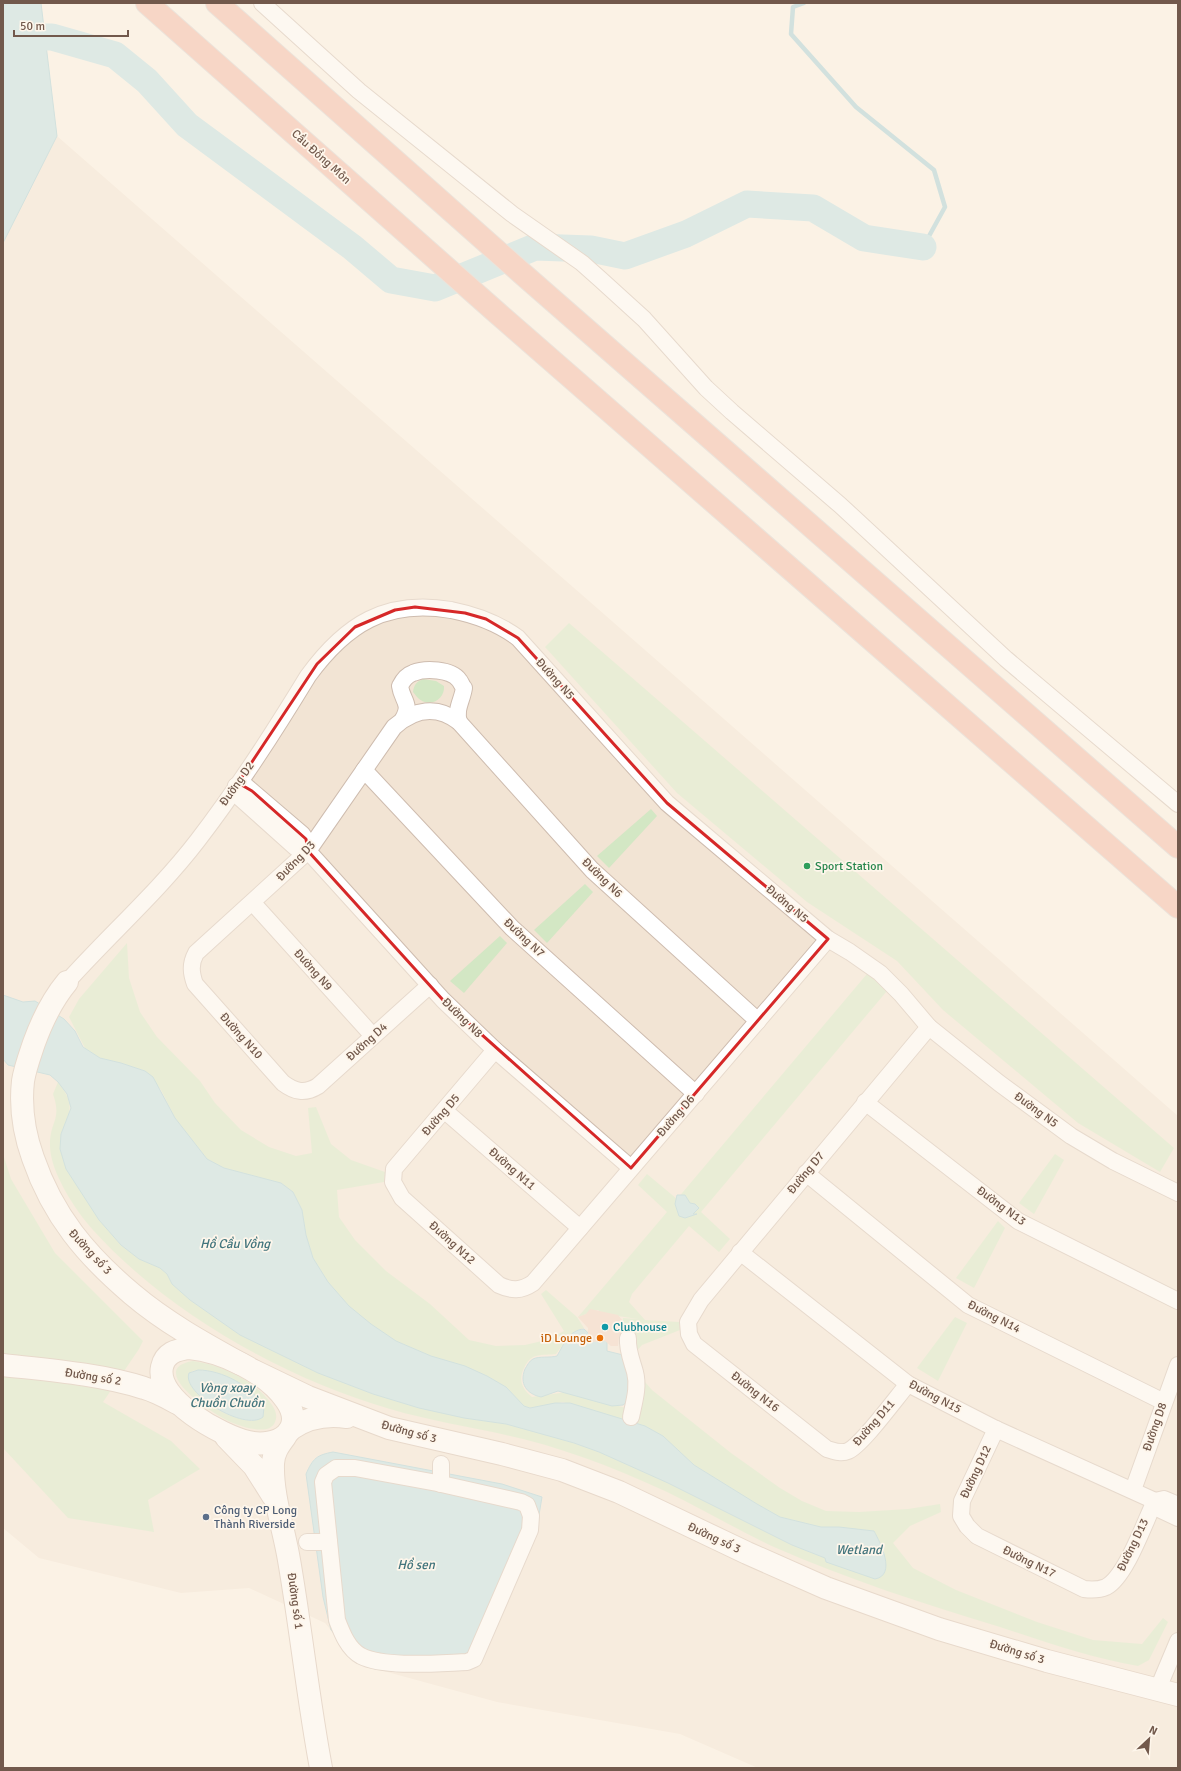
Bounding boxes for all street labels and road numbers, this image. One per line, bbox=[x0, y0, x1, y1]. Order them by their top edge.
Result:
street label: Cầu Đồng Môn bbox=[288, 126, 354, 188]
street label: Đường N5 bbox=[532, 655, 578, 703]
street label: Đường D2 bbox=[216, 759, 258, 809]
street label: Đường D3 bbox=[273, 838, 319, 884]
street label: Đường N6 bbox=[578, 855, 626, 901]
street label: Đường N5 bbox=[763, 882, 811, 926]
street label: Đường N7 bbox=[500, 915, 548, 961]
street label: Đường N9 bbox=[290, 946, 336, 994]
street label: Đường N8 bbox=[438, 995, 486, 1041]
street label: Đường N10 bbox=[216, 1010, 266, 1062]
street label: Đường D4 bbox=[343, 1019, 391, 1065]
street label: Đường N5 bbox=[1011, 1089, 1061, 1131]
street label: Đường D5 bbox=[419, 1091, 463, 1139]
street label: Đường D6 bbox=[654, 1092, 698, 1140]
street label: Đường N11 bbox=[485, 1144, 539, 1194]
street label: Đường D7 bbox=[784, 1149, 828, 1197]
street label: Đường N13 bbox=[973, 1183, 1029, 1229]
street label: Đường N12 bbox=[426, 1218, 478, 1268]
street label: Đường số 3 bbox=[65, 1226, 115, 1278]
street label: Đường N14 bbox=[965, 1297, 1023, 1337]
street label: Đường số 2 bbox=[64, 1365, 122, 1389]
street label: Đường N16 bbox=[728, 1368, 782, 1416]
street label: Đường N15 bbox=[906, 1377, 964, 1417]
street label: Đường D11 bbox=[850, 1397, 898, 1449]
street label: Đường D8 bbox=[1140, 1401, 1170, 1453]
street label: Đường số 3 bbox=[380, 1417, 438, 1447]
street label: Đường D12 bbox=[957, 1443, 995, 1501]
street label: Đường D13 bbox=[1114, 1516, 1152, 1574]
street label: Đường số 3 bbox=[685, 1519, 743, 1557]
street label: Đường N17 bbox=[1000, 1543, 1058, 1581]
street label: Đường số 1 bbox=[284, 1572, 306, 1630]
street label: Đường số 3 bbox=[988, 1636, 1046, 1668]

